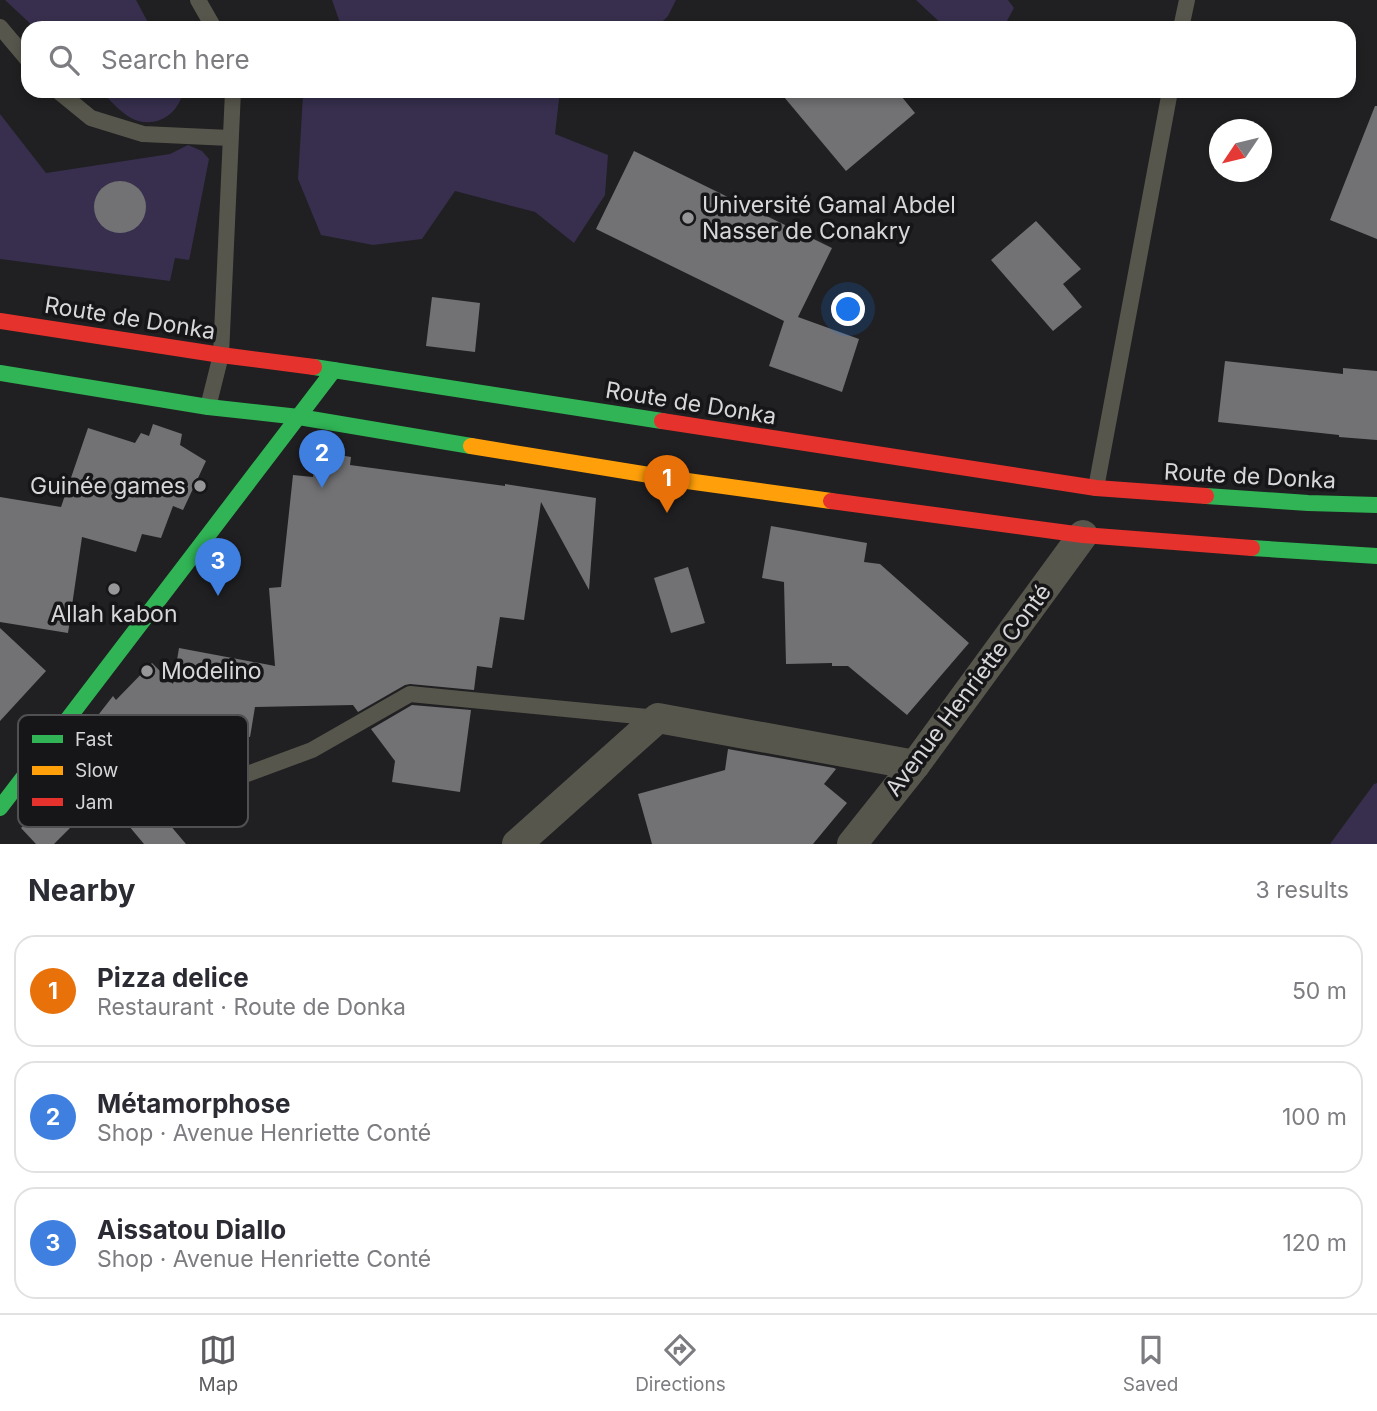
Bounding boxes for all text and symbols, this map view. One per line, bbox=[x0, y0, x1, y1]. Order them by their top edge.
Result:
search box bbox=[21, 21, 1356, 98]
icon: search bbox=[45, 41, 83, 79]
text: Search here bbox=[101, 44, 250, 75]
north arrow bbox=[1209, 119, 1272, 182]
place label: Université Gamal Abdel Nasser de Conakry bbox=[702, 191, 956, 245]
marker: Université Gamal Abdel Nasser de Conakry bbox=[680, 210, 696, 226]
street label: Route de Donka bbox=[43, 291, 217, 345]
your location bbox=[831, 292, 865, 326]
street label: Route de Donka bbox=[604, 376, 778, 430]
pin: 2 bbox=[299, 430, 345, 488]
pin: 1 bbox=[644, 455, 690, 513]
street label: Route de Donka bbox=[1163, 458, 1337, 494]
place label: Guinée games bbox=[30, 472, 186, 500]
marker: Guinée games bbox=[192, 478, 208, 494]
pin: 3 bbox=[195, 538, 241, 596]
street label: Avenue Henriette Conté bbox=[879, 578, 1057, 802]
marker: Allah kabon bbox=[106, 581, 122, 597]
place label: Allah kabon bbox=[51, 600, 178, 628]
place label: Modelino bbox=[161, 657, 262, 685]
marker: Modelino bbox=[139, 663, 155, 679]
legend bbox=[18, 715, 248, 827]
text: Fast bbox=[75, 728, 113, 751]
text: Slow bbox=[75, 759, 118, 782]
text: Jam bbox=[75, 791, 113, 814]
text: Nearby bbox=[28, 872, 136, 908]
text: 3 results bbox=[1256, 876, 1349, 904]
text: Pizza delice bbox=[97, 962, 249, 993]
text: 1 bbox=[48, 977, 58, 1005]
text: 50 m bbox=[1292, 977, 1347, 1005]
text: Restaurant · Route de Donka bbox=[97, 993, 406, 1021]
text: Métamorphose bbox=[97, 1088, 290, 1119]
text: 2 bbox=[46, 1103, 60, 1131]
text: 100 m bbox=[1282, 1103, 1347, 1131]
text: Shop · Avenue Henriette Conté bbox=[97, 1119, 431, 1147]
text: Aissatou Diallo bbox=[97, 1214, 286, 1245]
text: 3 bbox=[46, 1229, 60, 1257]
text: 120 m bbox=[1282, 1229, 1347, 1257]
text: Shop · Avenue Henriette Conté bbox=[97, 1245, 431, 1273]
tab: Map bbox=[199, 1331, 238, 1396]
tab: Directions bbox=[635, 1331, 726, 1396]
tab: Saved bbox=[1123, 1331, 1178, 1396]

